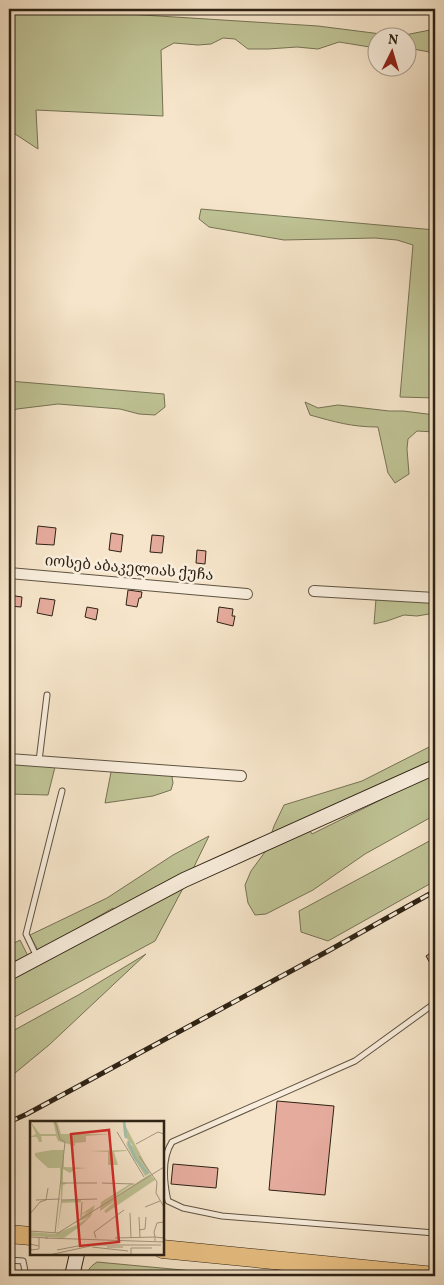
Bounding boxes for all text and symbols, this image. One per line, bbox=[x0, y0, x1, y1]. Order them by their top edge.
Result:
north arrow bbox=[366, 28, 416, 78]
text: N bbox=[387, 31, 399, 50]
street label: იოსებ აბაკელიას ქუჩა bbox=[44, 551, 214, 587]
inset map bbox=[30, 1121, 164, 1255]

